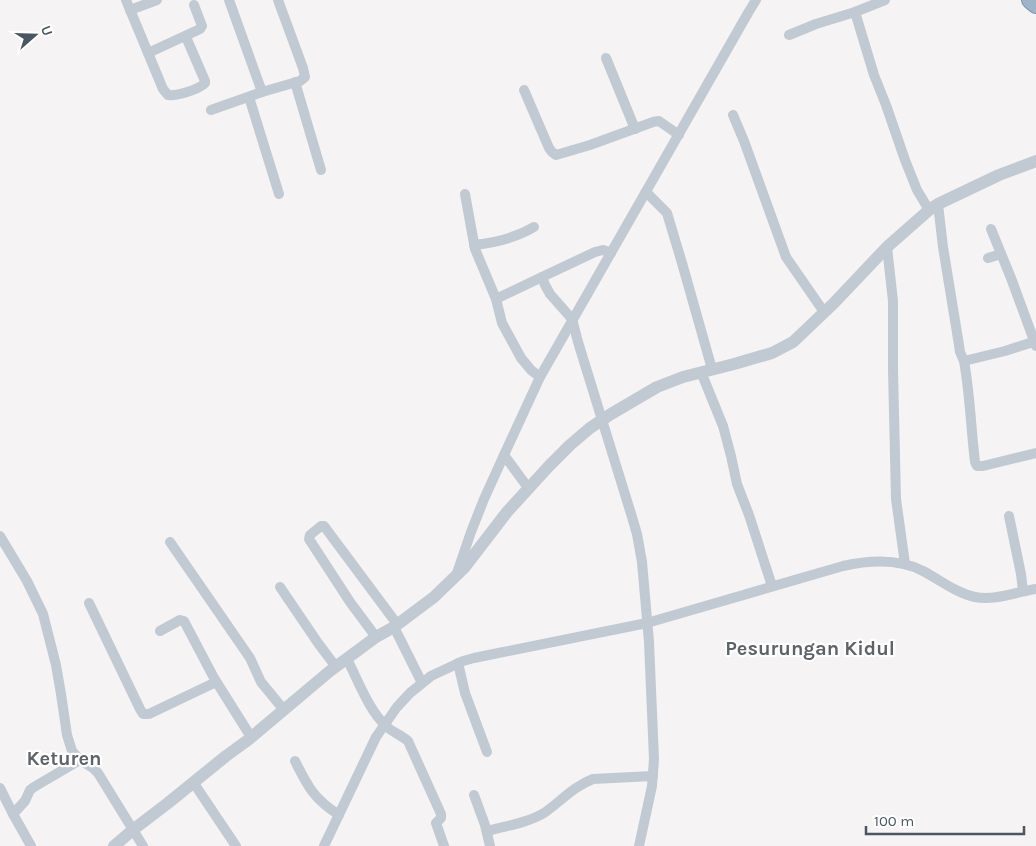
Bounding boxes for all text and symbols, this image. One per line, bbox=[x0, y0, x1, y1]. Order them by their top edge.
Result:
north arrow bbox=[10, 10, 60, 60]
text: U bbox=[37, 23, 56, 38]
district label: Pesurungan Kidul bbox=[725, 637, 895, 660]
district label: Keturen bbox=[26, 747, 102, 770]
scale bar bbox=[866, 804, 1024, 836]
text: 100 m bbox=[874, 812, 914, 830]

